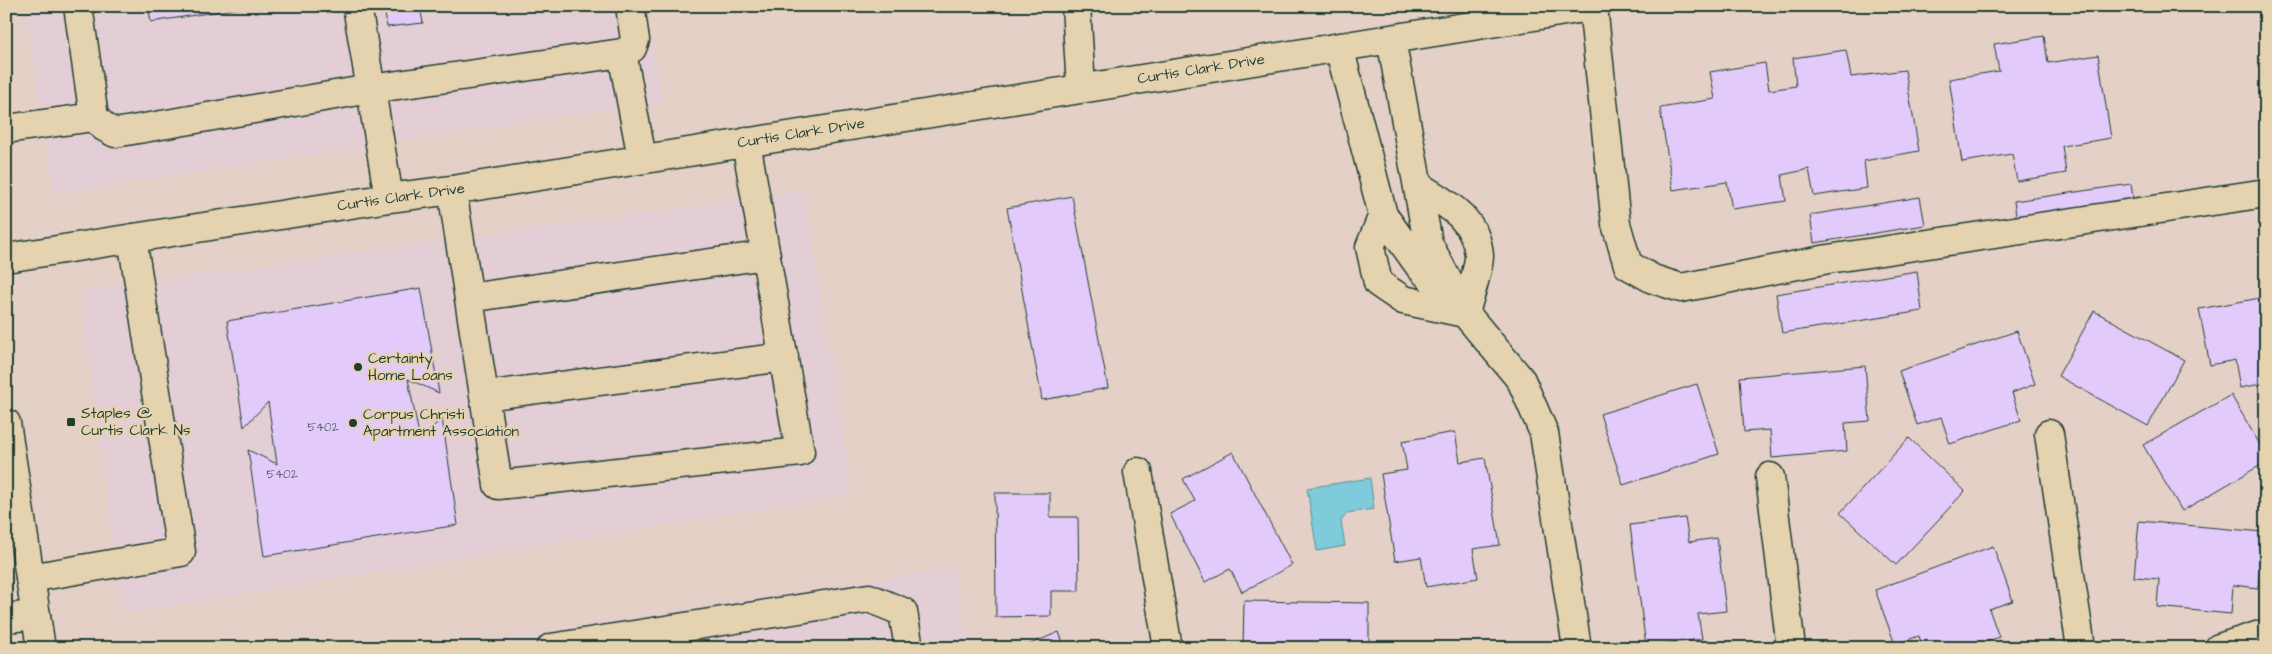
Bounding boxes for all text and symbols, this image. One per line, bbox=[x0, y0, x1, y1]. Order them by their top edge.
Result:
street label: Curtis Clark Drive bbox=[1136, 49, 1266, 89]
street label: Curtis Clark Drive bbox=[736, 113, 866, 153]
street label: Curtis Clark Drive bbox=[336, 178, 466, 216]
place label: Certainty Home Loans bbox=[368, 348, 453, 386]
marker: Certainty Home Loans bbox=[352, 361, 364, 373]
place label: Staples @ Curtis Clark Ns bbox=[81, 403, 191, 441]
place label: Corpus Christi Apartment Association bbox=[363, 404, 520, 442]
marker: Staples @ Curtis Clark Ns bbox=[65, 416, 77, 428]
marker: Corpus Christi Apartment Association bbox=[347, 417, 359, 429]
house number: 5402 bbox=[307, 419, 339, 436]
house number: 5402 bbox=[266, 466, 298, 483]

